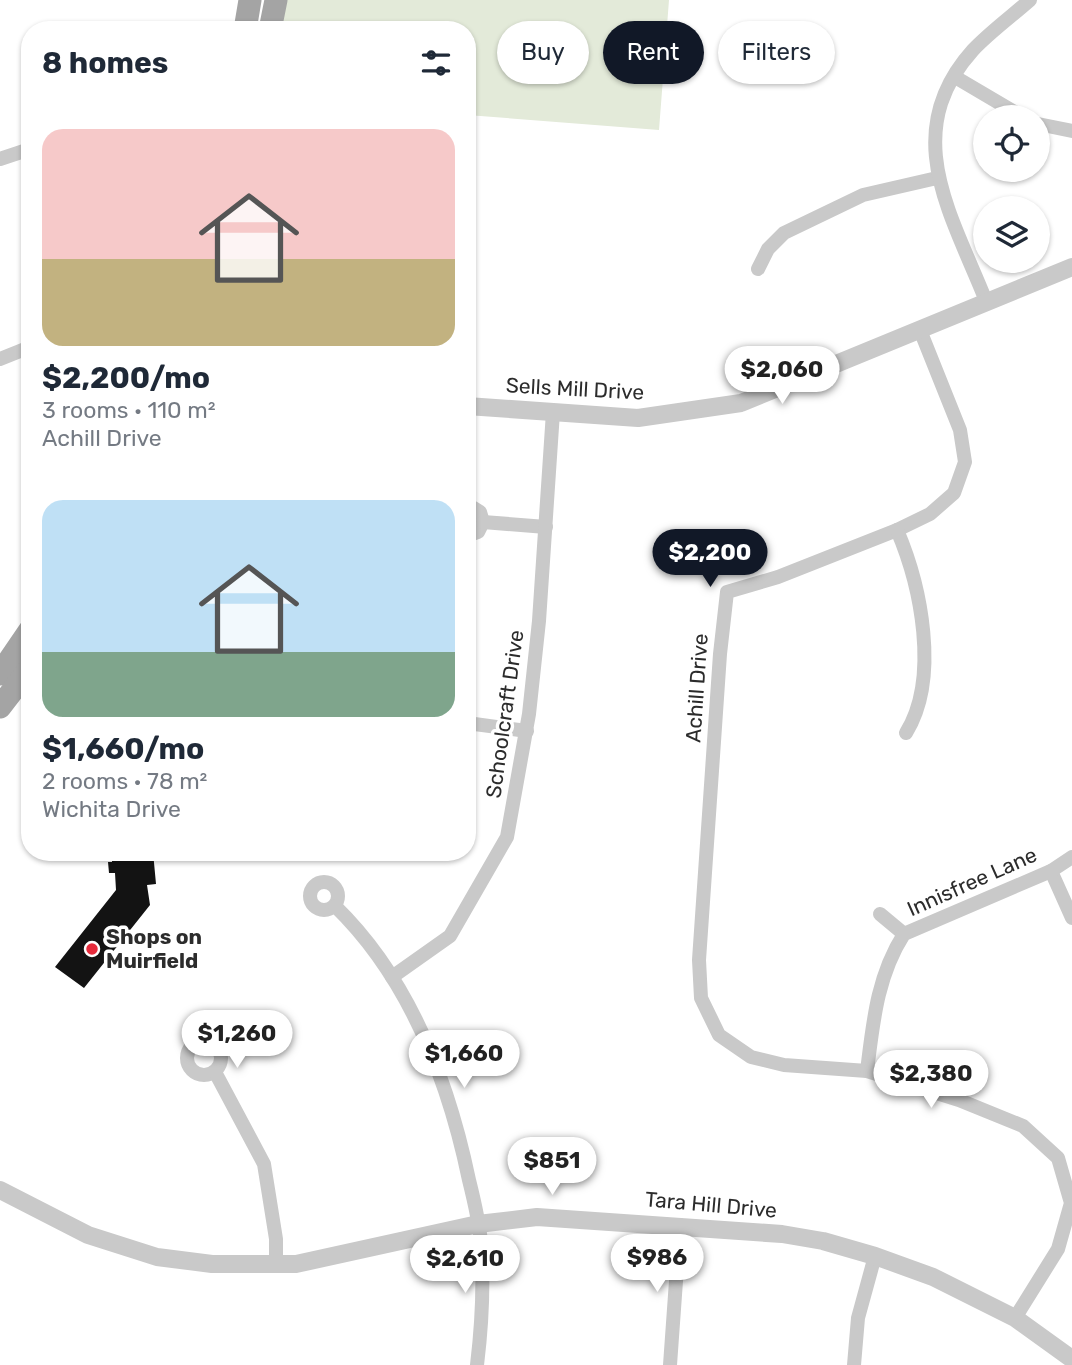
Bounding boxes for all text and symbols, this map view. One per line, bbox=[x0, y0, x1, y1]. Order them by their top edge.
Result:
chip: Buy bbox=[497, 21, 589, 84]
chip: Rent bbox=[603, 21, 704, 84]
chip: Filters bbox=[718, 21, 835, 84]
icon: filters bbox=[417, 44, 455, 82]
text: 8 homes bbox=[42, 45, 168, 81]
map controls bbox=[973, 105, 1050, 273]
button: locate bbox=[973, 105, 1050, 182]
icon: home bbox=[186, 175, 312, 301]
button: layers bbox=[973, 196, 1050, 273]
pin: $2,060 bbox=[725, 346, 839, 406]
text: $2,060 bbox=[741, 355, 823, 383]
text: $2,200/mo bbox=[42, 360, 210, 396]
street label: Sells Mill Drive bbox=[505, 372, 645, 405]
text: 3 rooms · 110 m² bbox=[42, 396, 216, 424]
text: Achill Drive bbox=[42, 424, 162, 452]
pin: $2,200 bbox=[653, 530, 767, 589]
text: $2,200 bbox=[669, 538, 751, 566]
icon: home bbox=[186, 546, 312, 672]
street label: Schoolcraft Drive bbox=[480, 628, 529, 800]
street label: Achill Drive bbox=[680, 633, 713, 743]
text: $1,660/mo bbox=[42, 731, 204, 767]
text: 2 rooms · 78 m² bbox=[42, 767, 207, 795]
text: Wichita Drive bbox=[42, 795, 181, 823]
street label: Innisfree Lane bbox=[903, 842, 1041, 921]
place label: Shops on Muirfield bbox=[106, 924, 202, 973]
marker: Shops on Muirfield bbox=[84, 941, 100, 957]
pin: $1,260 bbox=[180, 1010, 294, 1070]
text: $1,260 bbox=[198, 1019, 276, 1047]
pin: $1,660 bbox=[407, 1030, 521, 1090]
text: $1,660 bbox=[425, 1039, 503, 1067]
pin: $2,380 bbox=[874, 1050, 988, 1110]
text: $2,380 bbox=[889, 1059, 973, 1087]
pin: $851 bbox=[511, 1138, 593, 1197]
text: $851 bbox=[523, 1146, 581, 1174]
street label: Tara Hill Drive bbox=[644, 1186, 778, 1223]
pin: $986 bbox=[616, 1234, 698, 1294]
pin: $2,610 bbox=[408, 1236, 522, 1295]
text: $986 bbox=[627, 1243, 687, 1271]
text: $2,610 bbox=[426, 1244, 504, 1272]

